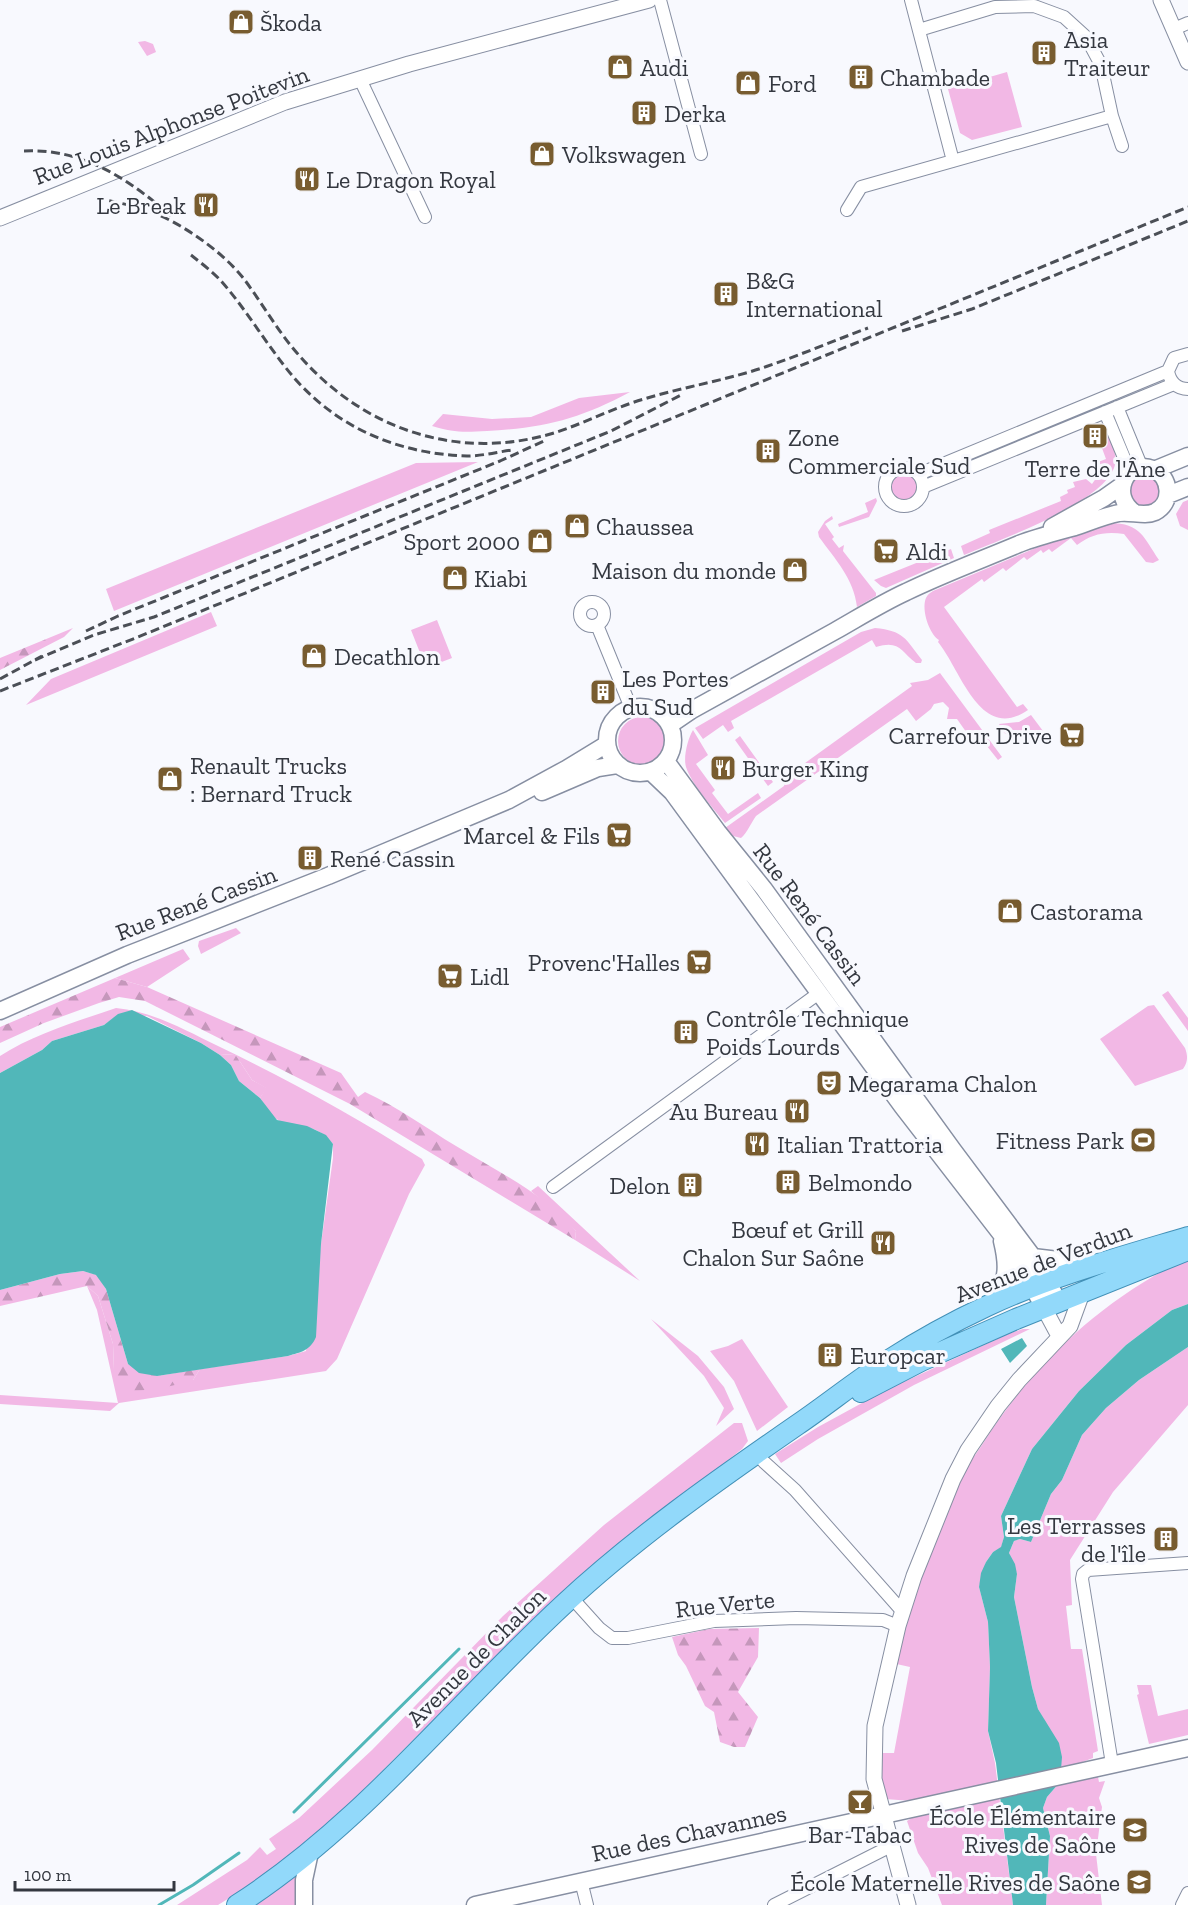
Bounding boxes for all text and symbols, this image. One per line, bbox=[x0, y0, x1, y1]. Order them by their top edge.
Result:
shop icon: Škoda bbox=[226, 7, 256, 37]
place label: Škoda bbox=[260, 8, 322, 37]
place label: Asia Traiteur bbox=[1064, 25, 1151, 82]
building icon: Asia Traiteur bbox=[1029, 38, 1059, 68]
shop icon: Audi bbox=[605, 52, 635, 82]
place label: Audi bbox=[640, 53, 689, 82]
street label: Rue Louis Alphonse Poitevin bbox=[29, 59, 313, 191]
building icon: Chambade bbox=[846, 62, 876, 92]
place label: Chambade bbox=[880, 63, 990, 92]
shop icon: Ford bbox=[733, 68, 763, 98]
place label: Ford bbox=[768, 69, 816, 98]
building icon: Derka bbox=[629, 98, 659, 128]
place label: Derka bbox=[664, 99, 727, 128]
shop icon: Volkswagen bbox=[527, 139, 557, 169]
place label: Volkswagen bbox=[561, 140, 686, 169]
restaurant icon: Le Dragon Royal bbox=[292, 164, 322, 194]
place label: Le Dragon Royal bbox=[326, 165, 496, 194]
restaurant icon: Le Break bbox=[191, 190, 221, 220]
place label: Le Break bbox=[96, 191, 187, 220]
place label: B&G International bbox=[746, 266, 883, 323]
building icon: B&G International bbox=[711, 279, 741, 309]
building icon: Terre de l'Âne bbox=[1080, 421, 1110, 451]
place label: Zone Commerciale Sud bbox=[788, 423, 971, 480]
building icon: Zone Commerciale Sud bbox=[753, 436, 783, 466]
place label: Terre de l'Âne bbox=[1024, 454, 1166, 483]
shop icon: Chaussea bbox=[562, 511, 592, 541]
place label: Chaussea bbox=[596, 512, 694, 541]
shop icon: Sport 2000 bbox=[525, 526, 555, 556]
place label: Sport 2000 bbox=[403, 527, 520, 556]
supermarket icon: Aldi bbox=[871, 536, 901, 566]
place label: Aldi bbox=[906, 537, 948, 566]
shop icon: Maison du monde bbox=[780, 555, 810, 585]
place label: Maison du monde bbox=[591, 556, 776, 585]
shop icon: Kiabi bbox=[440, 563, 470, 593]
place label: Kiabi bbox=[474, 564, 528, 593]
shop icon: Decathlon bbox=[299, 641, 329, 671]
place label: Decathlon bbox=[334, 642, 440, 671]
place label: Les Portes du Sud bbox=[622, 664, 729, 721]
building icon: Les Portes du Sud bbox=[588, 677, 618, 707]
supermarket icon: Carrefour Drive bbox=[1057, 720, 1087, 750]
place label: Carrefour Drive bbox=[889, 721, 1052, 750]
place label: Renault Trucks : Bernard Truck bbox=[190, 751, 352, 808]
restaurant icon: Burger King bbox=[708, 753, 738, 783]
place label: Burger King bbox=[742, 754, 869, 783]
shop icon: Renault Trucks : Bernard Truck bbox=[155, 764, 185, 794]
supermarket icon: Marcel & Fils bbox=[604, 820, 634, 850]
place label: Marcel & Fils bbox=[463, 821, 600, 850]
street label: Rue René Cassin bbox=[747, 837, 873, 991]
building icon: René Cassin bbox=[295, 843, 325, 873]
place label: René Cassin bbox=[330, 844, 455, 873]
street label: Rue René Cassin bbox=[112, 859, 281, 947]
shop icon: Castorama bbox=[995, 896, 1025, 926]
place label: Castorama bbox=[1030, 897, 1143, 926]
supermarket icon: Provenc'Halles bbox=[684, 947, 714, 977]
place label: Provenc'Halles bbox=[528, 948, 680, 977]
supermarket icon: Lidl bbox=[435, 961, 465, 991]
place label: Lidl bbox=[470, 962, 509, 991]
place label: Contrôle Technique Poids Lourds bbox=[706, 1004, 909, 1061]
building icon: Contrôle Technique Poids Lourds bbox=[671, 1017, 701, 1047]
theatre icon: Megarama Chalon bbox=[814, 1068, 844, 1098]
place label: Megarama Chalon bbox=[848, 1069, 1037, 1098]
restaurant icon: Au Bureau bbox=[782, 1096, 812, 1126]
place label: Au Bureau bbox=[670, 1097, 779, 1126]
sports icon: Fitness Park bbox=[1128, 1125, 1158, 1155]
place label: Fitness Park bbox=[996, 1126, 1125, 1155]
restaurant icon: Italian Trattoria bbox=[742, 1129, 772, 1159]
place label: Italian Trattoria bbox=[777, 1130, 943, 1159]
building icon: Belmondo bbox=[773, 1167, 803, 1197]
place label: Belmondo bbox=[808, 1168, 912, 1197]
building icon: Delon bbox=[675, 1170, 705, 1200]
place label: Delon bbox=[609, 1171, 670, 1200]
place label: Bœuf et Grill Chalon Sur Saône bbox=[682, 1215, 864, 1272]
street label: Avenue de Verdun bbox=[951, 1215, 1135, 1309]
restaurant icon: Bœuf et Grill Chalon Sur Saône bbox=[868, 1228, 898, 1258]
building icon: Europcar bbox=[815, 1340, 845, 1370]
place label: Europcar bbox=[850, 1341, 946, 1370]
place label: Les Terrasses de l'île bbox=[1007, 1511, 1146, 1568]
building icon: Les Terrasses de l'île bbox=[1151, 1524, 1181, 1554]
street label: Avenue de Chalon bbox=[401, 1581, 552, 1732]
street label: Rue Verte bbox=[674, 1584, 776, 1624]
bar icon: Bar-Tabac bbox=[845, 1787, 875, 1817]
street label: Rue des Chavannes bbox=[589, 1798, 789, 1868]
place label: École Élémentaire Rives de Saône bbox=[929, 1802, 1116, 1859]
school or university icon: École Élémentaire Rives de Saône bbox=[1120, 1815, 1150, 1845]
place label: Bar-Tabac bbox=[808, 1820, 912, 1849]
scale bar bbox=[15, 1854, 174, 1892]
text: 100 m bbox=[24, 1864, 72, 1886]
school or university icon: École Maternelle Rives de Saône bbox=[1124, 1867, 1154, 1897]
place label: École Maternelle Rives de Saône bbox=[790, 1868, 1120, 1897]

